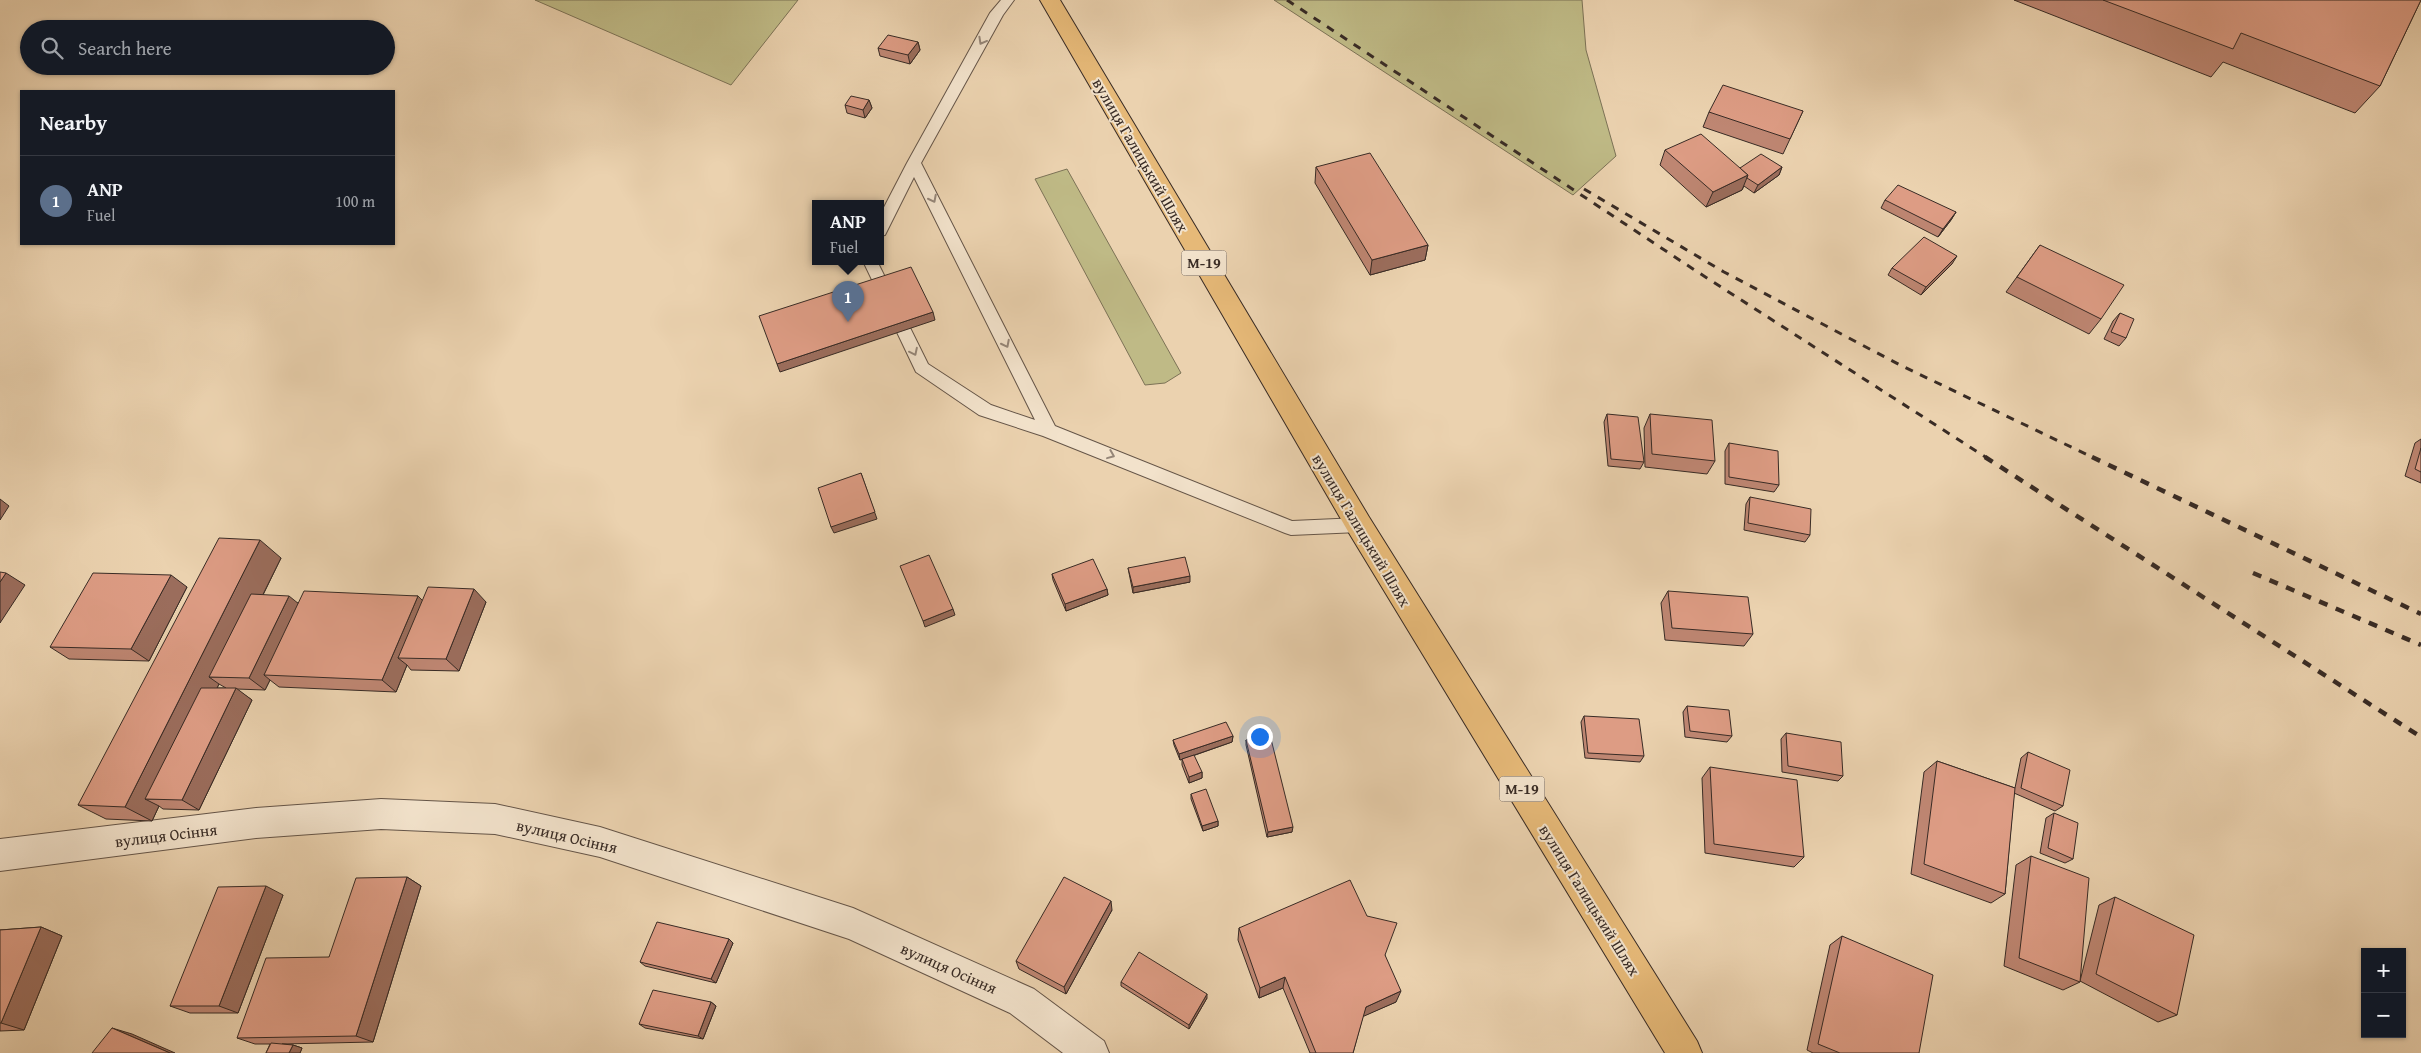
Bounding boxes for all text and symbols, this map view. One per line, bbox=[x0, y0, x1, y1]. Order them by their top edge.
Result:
search box bbox=[20, 20, 395, 75]
icon: search bbox=[38, 34, 66, 62]
text: Search here bbox=[78, 34, 172, 62]
one-way arrow bbox=[978, 36, 988, 45]
street label: вулиця Галицький Шлях bbox=[1087, 73, 1195, 237]
text: Nearby bbox=[40, 107, 107, 138]
text: ANP bbox=[87, 175, 123, 203]
text: 1 bbox=[52, 189, 60, 213]
text: 100 m bbox=[335, 189, 375, 213]
one-way arrow bbox=[927, 194, 937, 203]
popup bbox=[812, 200, 884, 265]
text: Fuel bbox=[87, 203, 115, 227]
text: ANP bbox=[830, 207, 866, 235]
text: Fuel bbox=[830, 235, 859, 259]
road number: М-19 bbox=[1182, 250, 1226, 276]
pin: 1 bbox=[832, 281, 864, 322]
one-way arrow bbox=[1000, 339, 1010, 348]
one-way arrow bbox=[908, 346, 918, 355]
street label: вулиця Галицький Шлях bbox=[1307, 449, 1418, 612]
one-way arrow bbox=[1106, 450, 1114, 460]
your location bbox=[1247, 724, 1273, 750]
road number: М-19 bbox=[1500, 776, 1544, 802]
street label: вулиця Осіння bbox=[514, 813, 620, 859]
street label: вулиця Осіння bbox=[113, 817, 219, 853]
street label: вулиця Галицький Шлях bbox=[1534, 820, 1647, 981]
street label: вулиця Осіння bbox=[897, 936, 1001, 1000]
map controls bbox=[2361, 948, 2406, 1038]
button: + bbox=[2361, 948, 2406, 993]
button: − bbox=[2361, 993, 2406, 1038]

